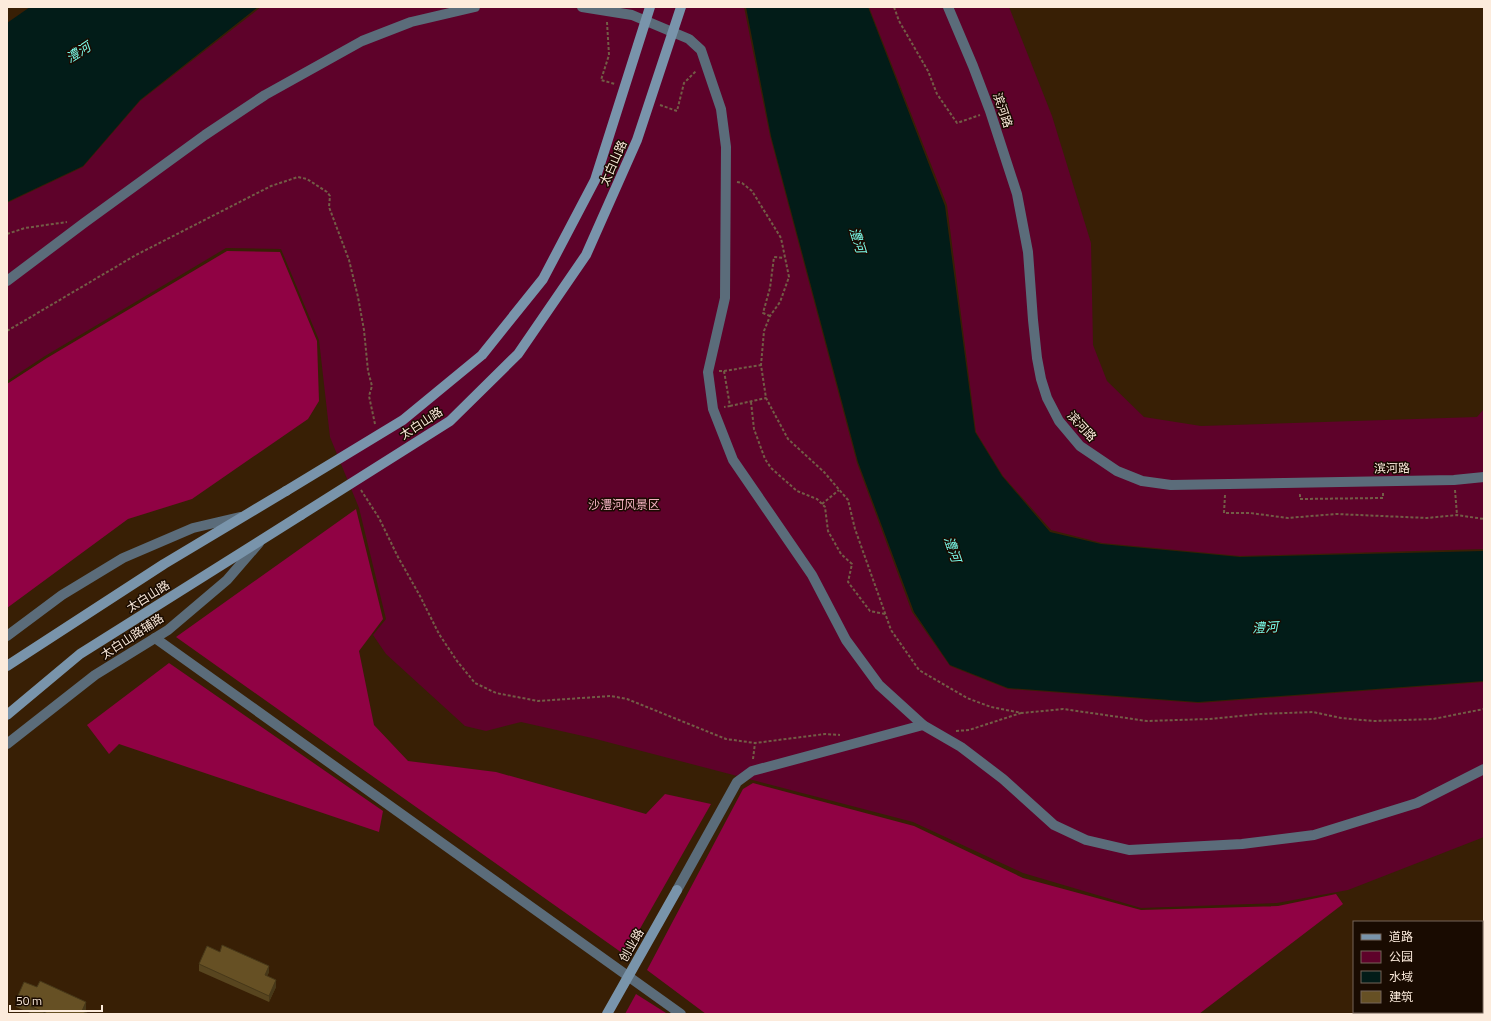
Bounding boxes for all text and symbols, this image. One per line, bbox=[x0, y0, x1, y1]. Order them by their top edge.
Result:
water label: 澧河 bbox=[62, 35, 97, 67]
street label: 滨河路 bbox=[988, 90, 1018, 130]
street label: 太白山路 bbox=[595, 137, 631, 189]
water label: 澧河 bbox=[845, 225, 872, 258]
street label: 太白山路 bbox=[396, 402, 446, 444]
street label: 滨河路 bbox=[1063, 406, 1101, 446]
street label: 滨河路 bbox=[1374, 458, 1410, 478]
park label: 沙澧河风景区 bbox=[588, 495, 660, 514]
water label: 澧河 bbox=[939, 533, 968, 567]
street label: 太白山路 bbox=[123, 575, 173, 617]
street label: 太白山路辅路 bbox=[97, 608, 167, 664]
water label: 澧河 bbox=[1251, 616, 1281, 638]
legend bbox=[1353, 921, 1483, 1013]
street label: 创业路 bbox=[614, 925, 648, 965]
text: 道路 bbox=[1389, 927, 1413, 946]
text: 公园 bbox=[1389, 947, 1413, 966]
text: 水域 bbox=[1389, 967, 1413, 986]
scale bar bbox=[10, 987, 102, 1013]
text: 建筑 bbox=[1389, 987, 1413, 1006]
text: 50 m bbox=[16, 991, 42, 1010]

